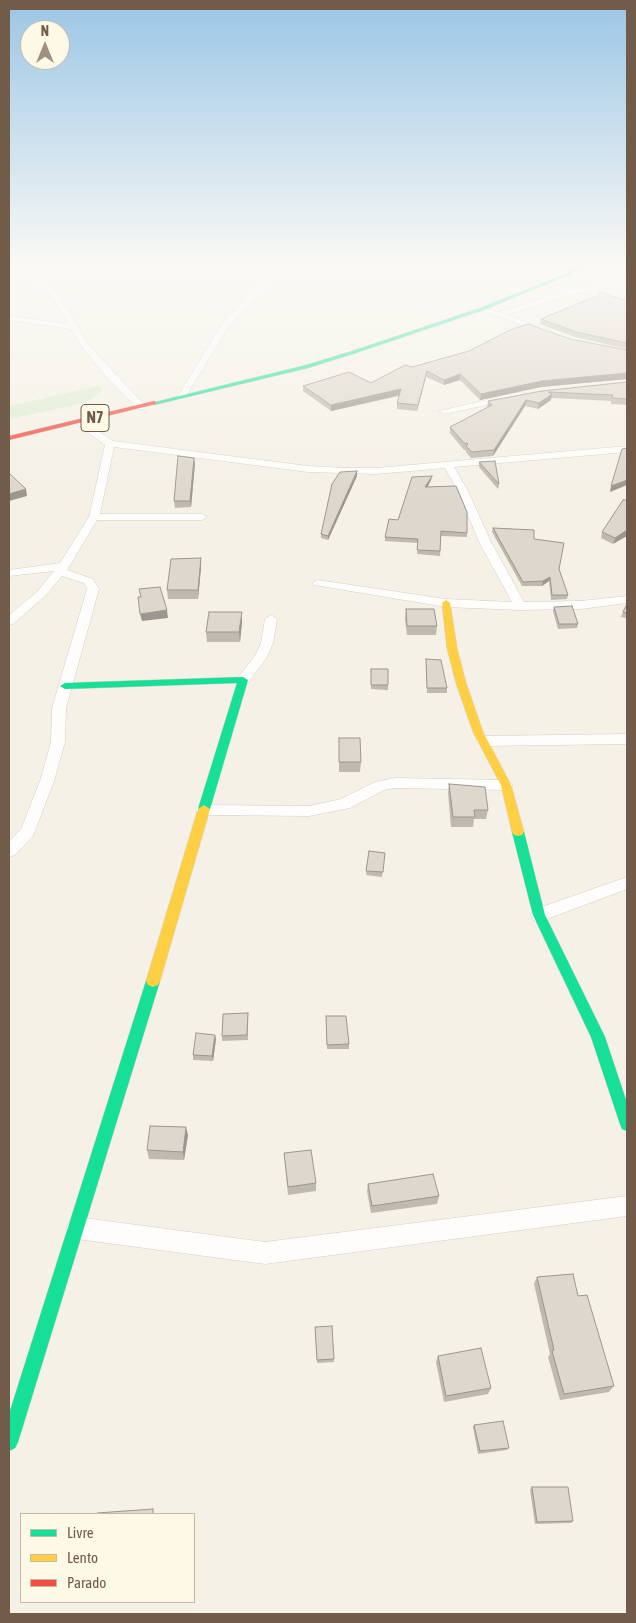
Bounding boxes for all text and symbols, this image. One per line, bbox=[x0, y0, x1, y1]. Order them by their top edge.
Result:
north arrow bbox=[20, 20, 70, 70]
text: N bbox=[41, 23, 49, 39]
road number: N7 bbox=[81, 404, 109, 432]
legend bbox=[20, 1513, 195, 1603]
text: Livre bbox=[67, 1524, 94, 1541]
text: Lento bbox=[67, 1549, 98, 1566]
text: Parado bbox=[67, 1574, 106, 1591]

